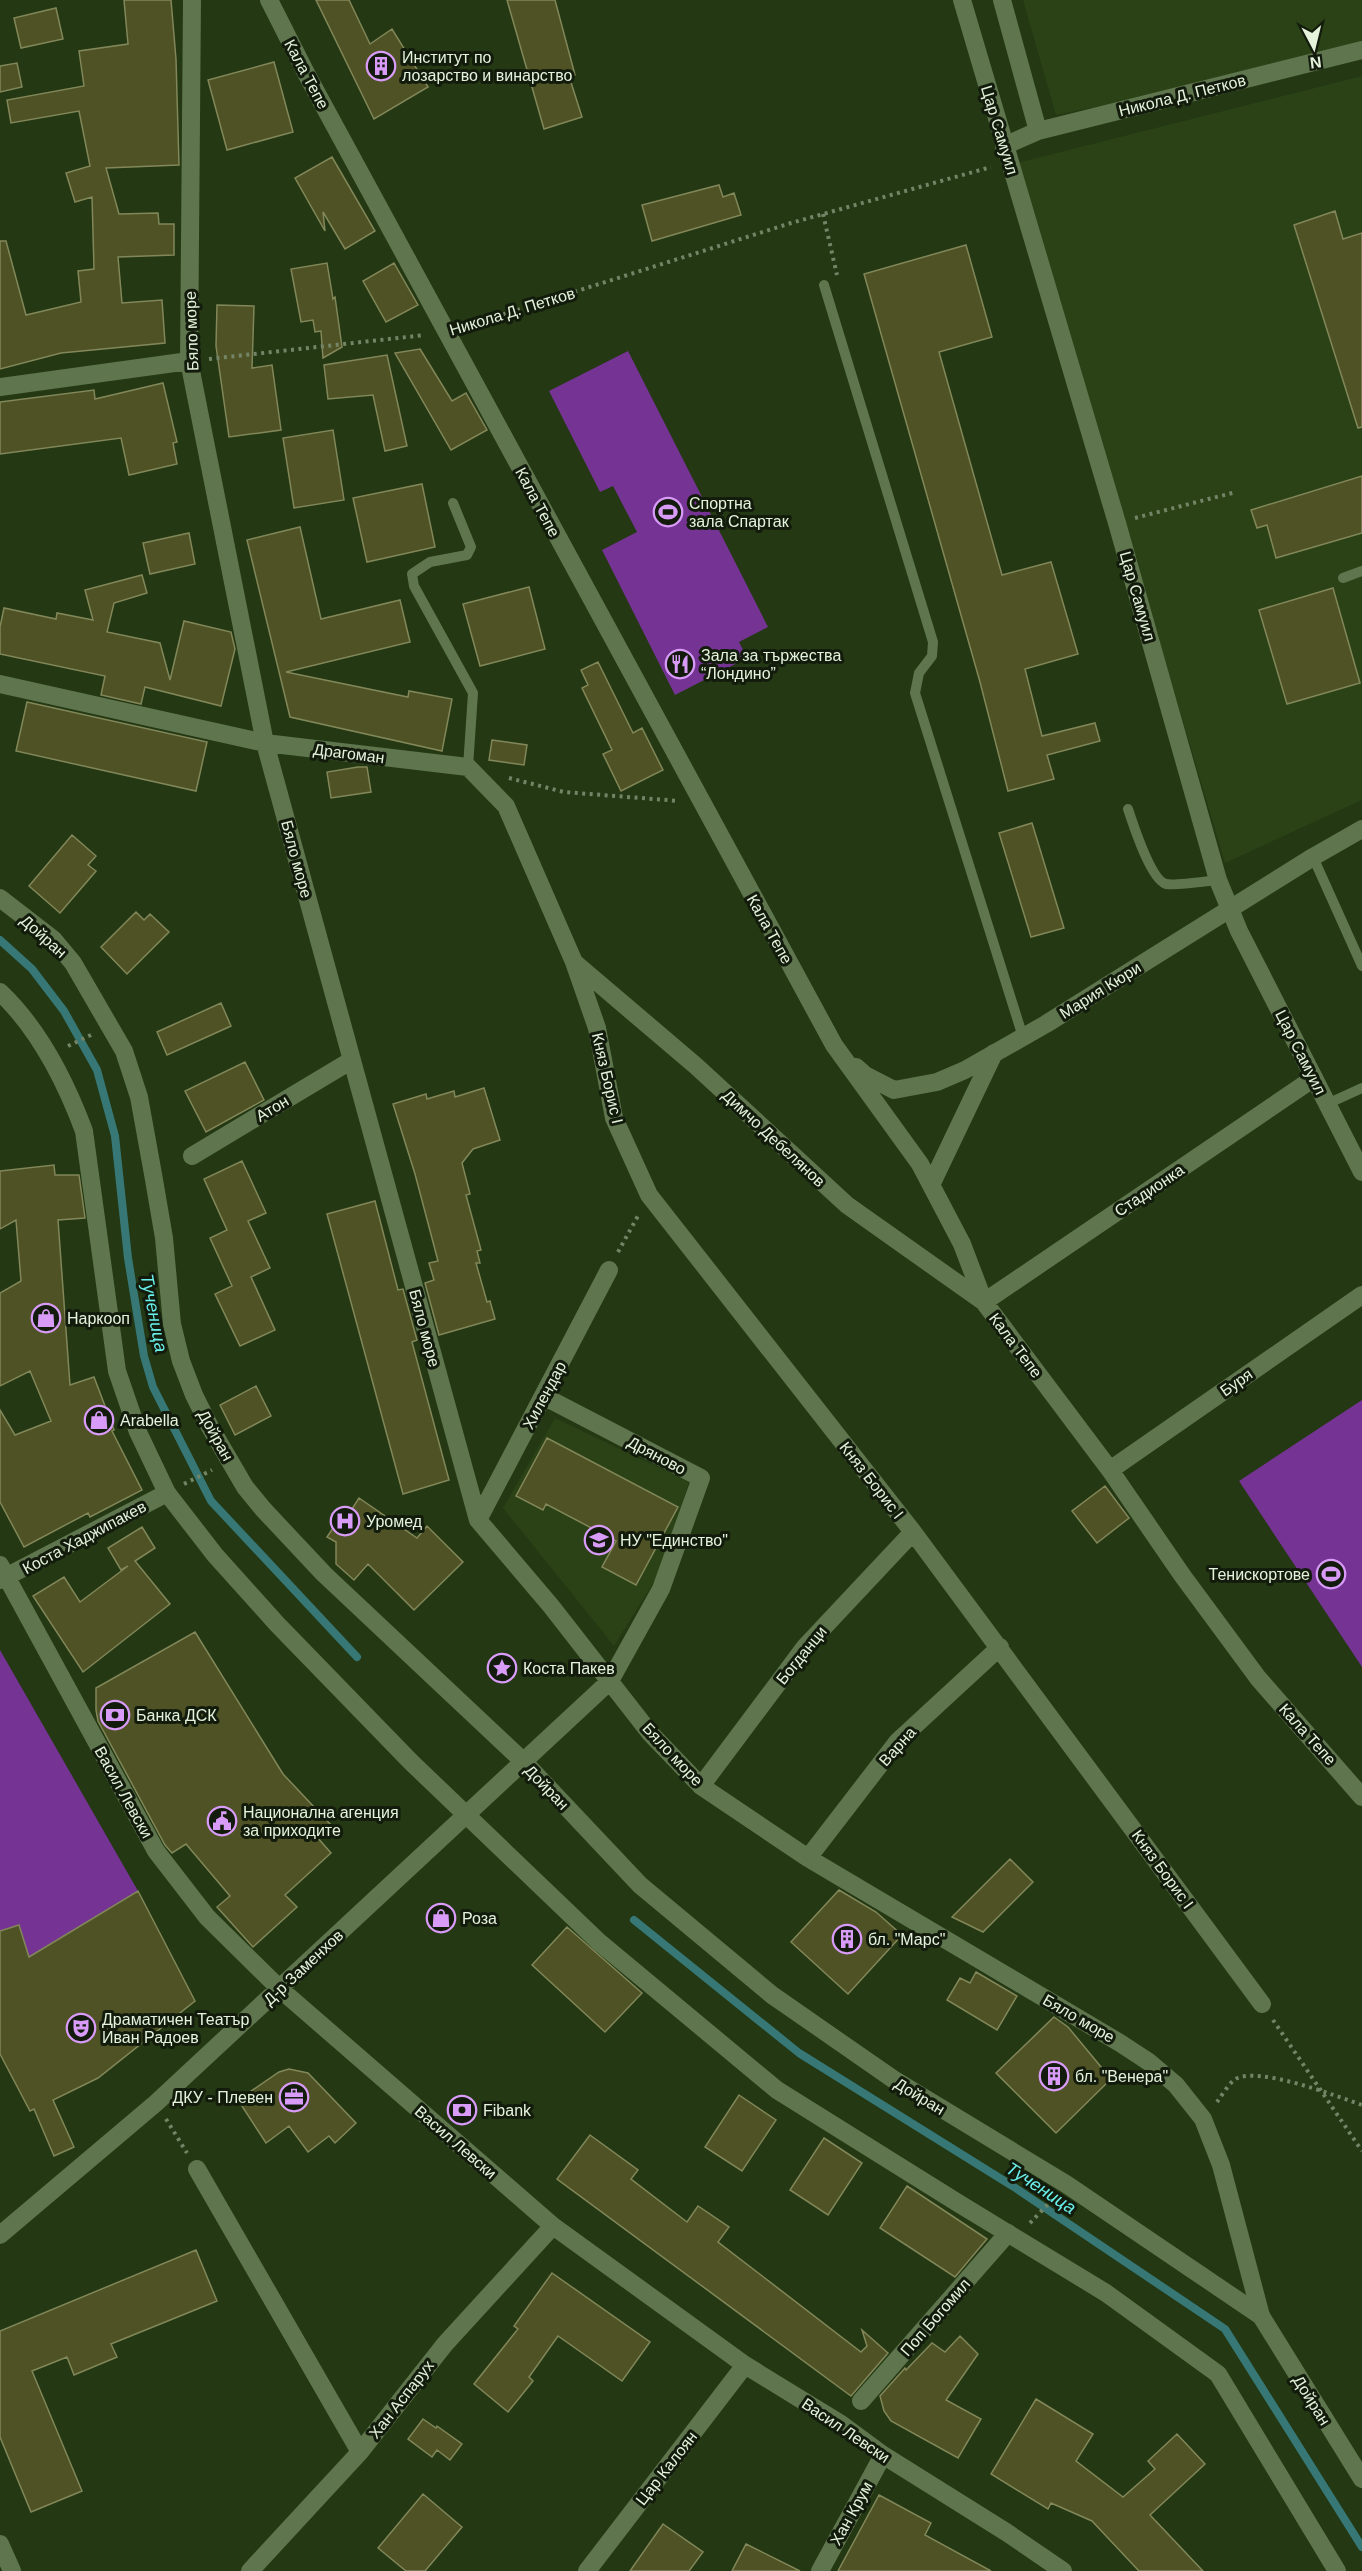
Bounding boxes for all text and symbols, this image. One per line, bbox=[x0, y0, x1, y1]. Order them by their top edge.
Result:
north arrow bbox=[1284, 18, 1344, 78]
street label: Кала Тепе bbox=[281, 37, 332, 112]
place label: Институт по лозарство и винарство bbox=[402, 49, 572, 84]
building icon: Институт по лозарство и винарство bbox=[365, 50, 397, 82]
text: N bbox=[1309, 53, 1323, 72]
street label: Никола Д. Петков bbox=[1117, 71, 1247, 120]
street label: Цар Самуил bbox=[978, 83, 1021, 177]
street label: Никола Д. Петков bbox=[447, 284, 577, 339]
street label: Бяло море bbox=[182, 291, 201, 371]
street label: Кала Тепе bbox=[512, 465, 563, 540]
place label: Спортна зала Спартак bbox=[689, 495, 790, 530]
sports icon: Спортна зала Спартак bbox=[652, 496, 684, 528]
street label: Цар Самуил bbox=[1117, 549, 1158, 643]
place label: Зала за тържества “Лондино” bbox=[701, 647, 841, 682]
restaurant icon: Зала за тържества “Лондино” bbox=[664, 648, 696, 680]
street label: Драгоман bbox=[312, 741, 386, 766]
street label: Бяло море bbox=[278, 818, 315, 900]
street label: Кала Тепе bbox=[744, 892, 796, 967]
street label: Дойран bbox=[17, 911, 70, 961]
street label: Мария Кюри bbox=[1057, 959, 1144, 1022]
street label: Цар Самуил bbox=[1272, 1007, 1329, 1097]
street label: Княз Борис I bbox=[589, 1031, 626, 1125]
street label: Димчо Дебелянов bbox=[719, 1087, 828, 1190]
street label: Атон bbox=[253, 1092, 292, 1125]
street label: Стадионка bbox=[1111, 1161, 1187, 1220]
water label: Тученица bbox=[137, 1272, 171, 1354]
street label: Бяло море bbox=[406, 1287, 443, 1369]
shop icon: Наркооп bbox=[30, 1302, 62, 1334]
place label: Наркооп bbox=[67, 1310, 130, 1327]
street label: Кала Тепе bbox=[986, 1310, 1045, 1381]
street label: Хилендар bbox=[520, 1359, 569, 1432]
street label: Буря bbox=[1217, 1365, 1256, 1400]
shop icon: Arabella bbox=[83, 1404, 115, 1436]
street label: Дойран bbox=[195, 1407, 236, 1464]
place label: Arabella bbox=[120, 1412, 179, 1429]
street label: Дряново bbox=[625, 1433, 689, 1478]
street label: Княз Борис I bbox=[836, 1439, 907, 1522]
street label: Коста Хаджипакев bbox=[20, 1498, 149, 1577]
hospital icon: Уромед bbox=[329, 1505, 361, 1537]
place label: Уромед bbox=[366, 1513, 423, 1530]
school or university icon: НУ "Единство" bbox=[583, 1524, 615, 1556]
place label: НУ "Единство" bbox=[620, 1532, 728, 1549]
sports icon: Тенискортове bbox=[1315, 1558, 1347, 1590]
place label: Тенискортове bbox=[1209, 1566, 1310, 1583]
street label: Богданци bbox=[773, 1623, 830, 1688]
place icon: Коста Пакев bbox=[486, 1652, 518, 1684]
place label: Коста Пакев bbox=[523, 1660, 615, 1677]
bank icon: Банка ДСК bbox=[99, 1699, 131, 1731]
street label: Кала Тепе bbox=[1276, 1700, 1340, 1768]
place label: Банка ДСК bbox=[136, 1707, 217, 1724]
street label: Бяло море bbox=[639, 1719, 706, 1789]
street label: Варна bbox=[876, 1723, 919, 1769]
street label: Васил Левски bbox=[91, 1744, 156, 1841]
street label: Дойран bbox=[521, 1761, 572, 1813]
place label: Национална агенция за приходите bbox=[243, 1804, 399, 1839]
public building icon: Национална агенция за приходите bbox=[206, 1805, 238, 1837]
street label: Княз Борис I bbox=[1128, 1827, 1197, 1912]
shop icon: Роза bbox=[425, 1902, 457, 1934]
place label: Роза bbox=[462, 1910, 497, 1927]
building icon: бл. "Марс" bbox=[831, 1923, 863, 1955]
street label: Д-р Заменхов bbox=[260, 1926, 346, 2008]
place label: бл. "Марс" bbox=[868, 1931, 945, 1948]
street label: Бяло море bbox=[1040, 1991, 1118, 2046]
place label: Драматичен Театър Иван Радоев bbox=[102, 2011, 250, 2046]
theatre icon: Драматичен Театър Иван Радоев bbox=[65, 2012, 97, 2044]
building icon: бл. "Венера" bbox=[1038, 2060, 1070, 2092]
place label: бл. "Венера" bbox=[1075, 2068, 1168, 2085]
street label: Дойран bbox=[892, 2075, 948, 2118]
office icon: ДКУ - Плевен bbox=[278, 2081, 310, 2113]
place label: ДКУ - Плевен bbox=[172, 2089, 273, 2106]
bank icon: Fibank bbox=[446, 2094, 478, 2126]
place label: Fibank bbox=[483, 2102, 532, 2119]
street label: Васил Левски bbox=[412, 2103, 500, 2182]
water label: Тученица bbox=[1002, 2158, 1080, 2218]
street label: Поп Богомил bbox=[897, 2275, 973, 2359]
street label: Хан Аспарух bbox=[366, 2357, 437, 2442]
street label: Дойран bbox=[1290, 2372, 1333, 2428]
street label: Васил Левски bbox=[799, 2395, 893, 2466]
street label: Цар Калоян bbox=[632, 2428, 700, 2508]
street label: Хан Крум bbox=[827, 2479, 876, 2548]

